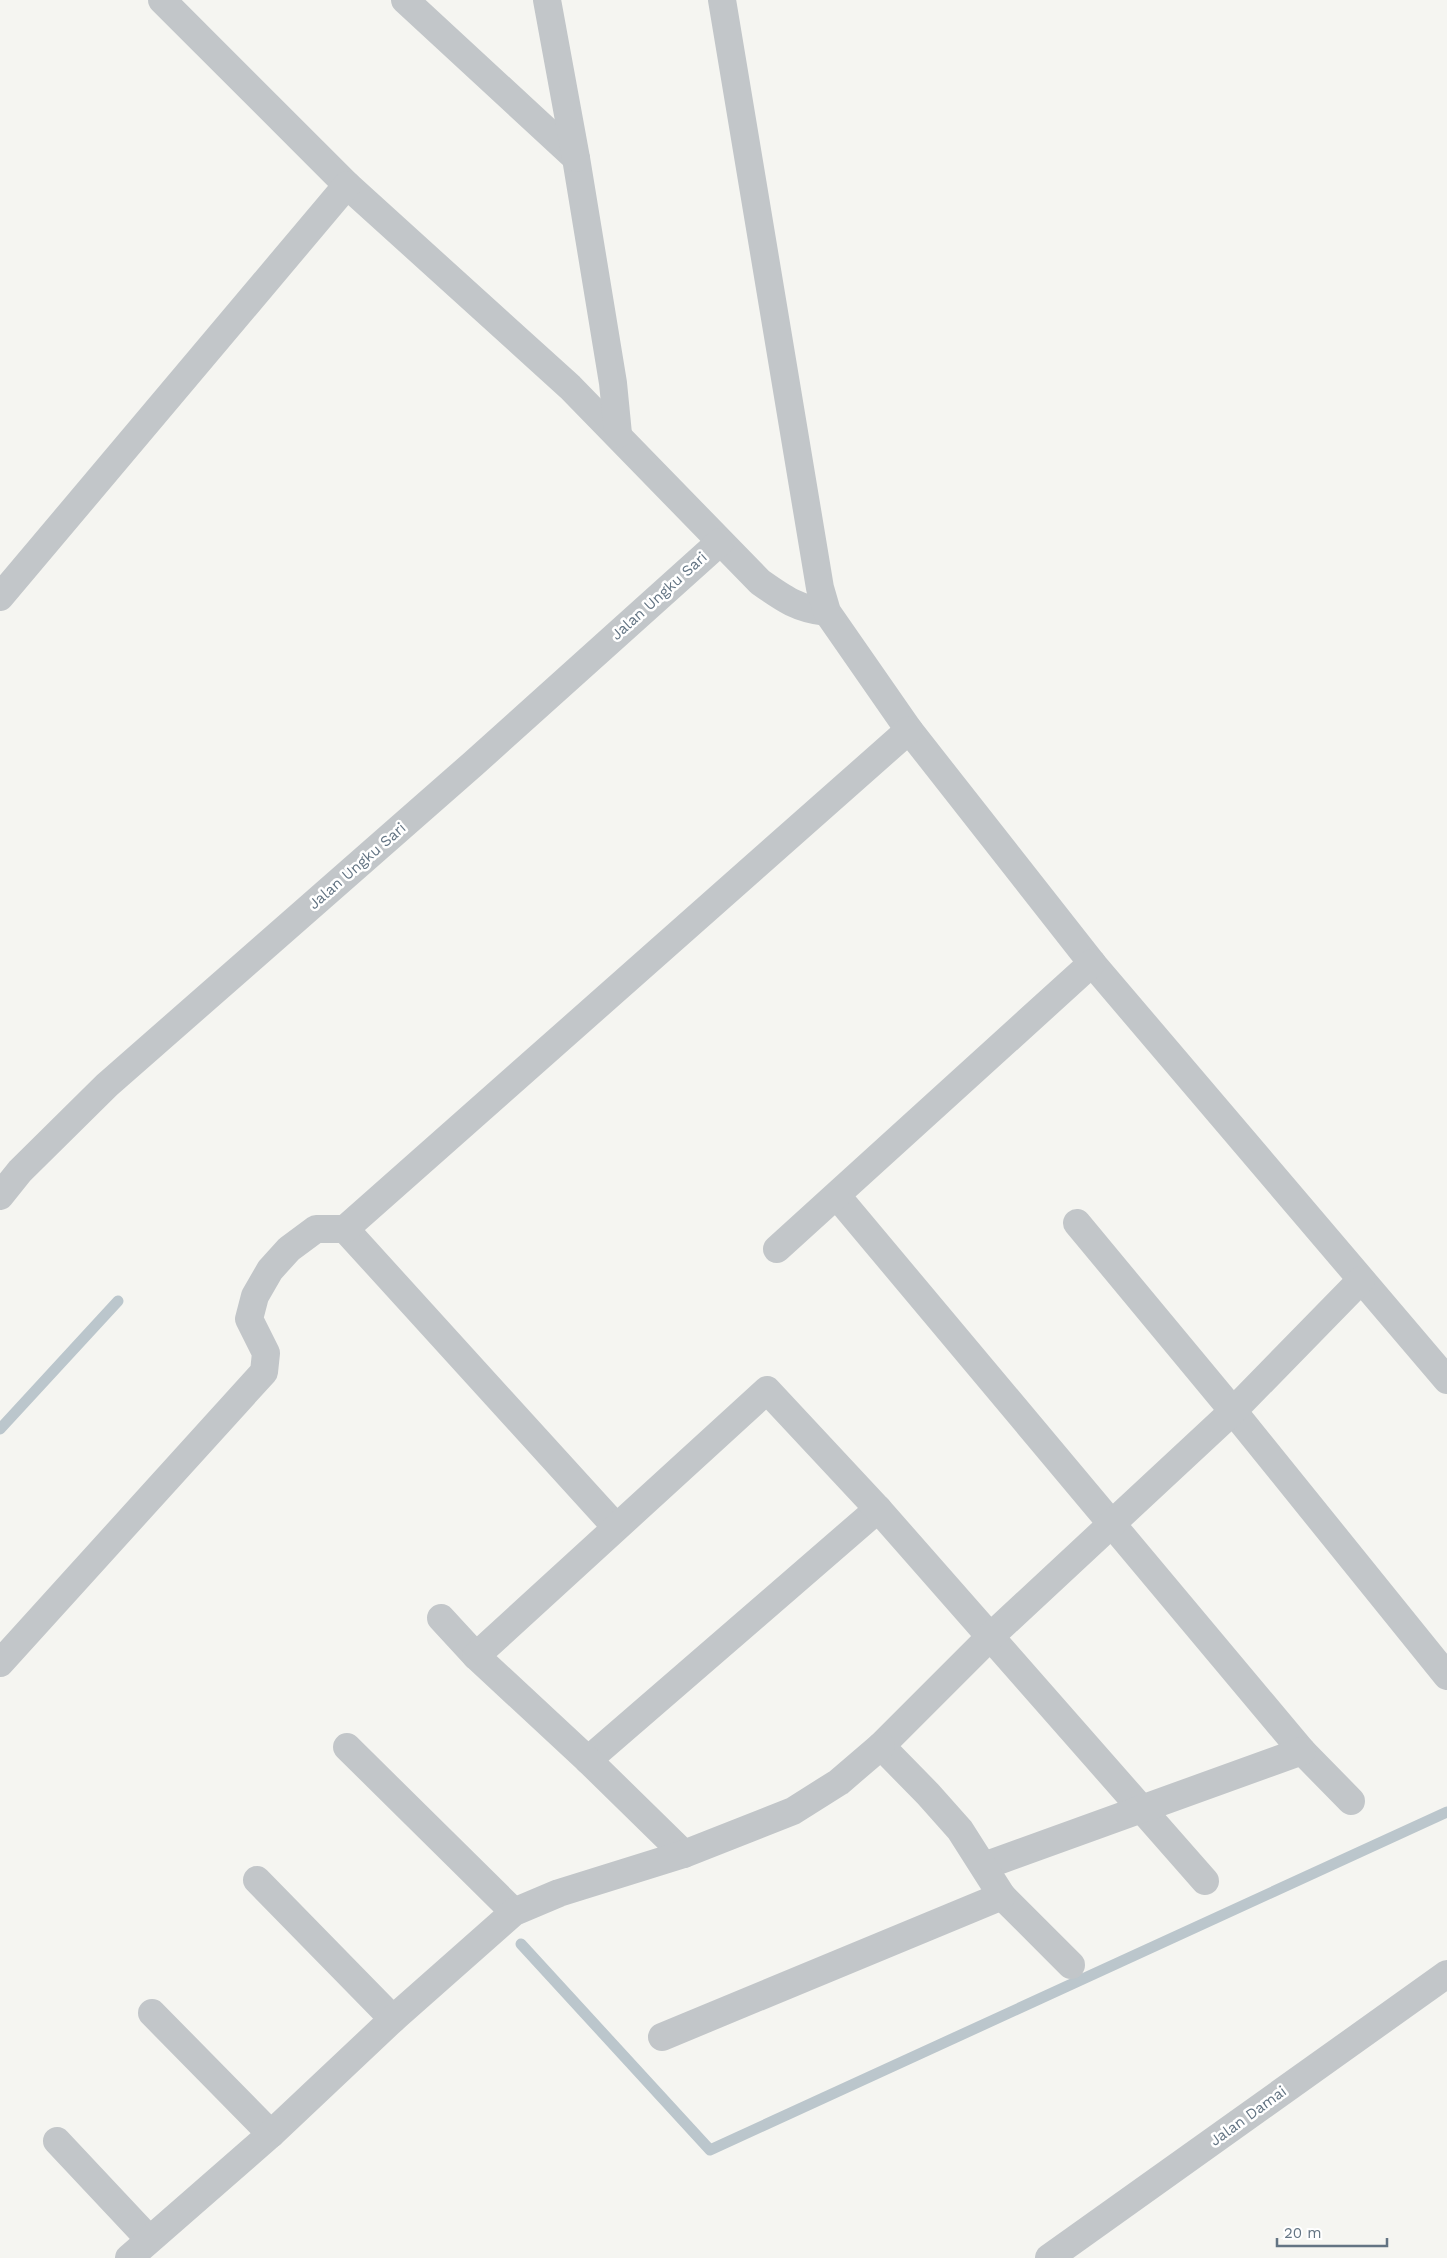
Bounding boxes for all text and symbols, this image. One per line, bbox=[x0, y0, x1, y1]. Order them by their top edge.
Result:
street label: Jalan Ungku Sari bbox=[607, 548, 711, 644]
street label: Jalan Ungku Sari bbox=[305, 819, 409, 913]
street label: Jalan Damai bbox=[1206, 2082, 1290, 2150]
scale bar bbox=[1277, 2216, 1387, 2248]
text: 20 m bbox=[1284, 2224, 1322, 2242]

